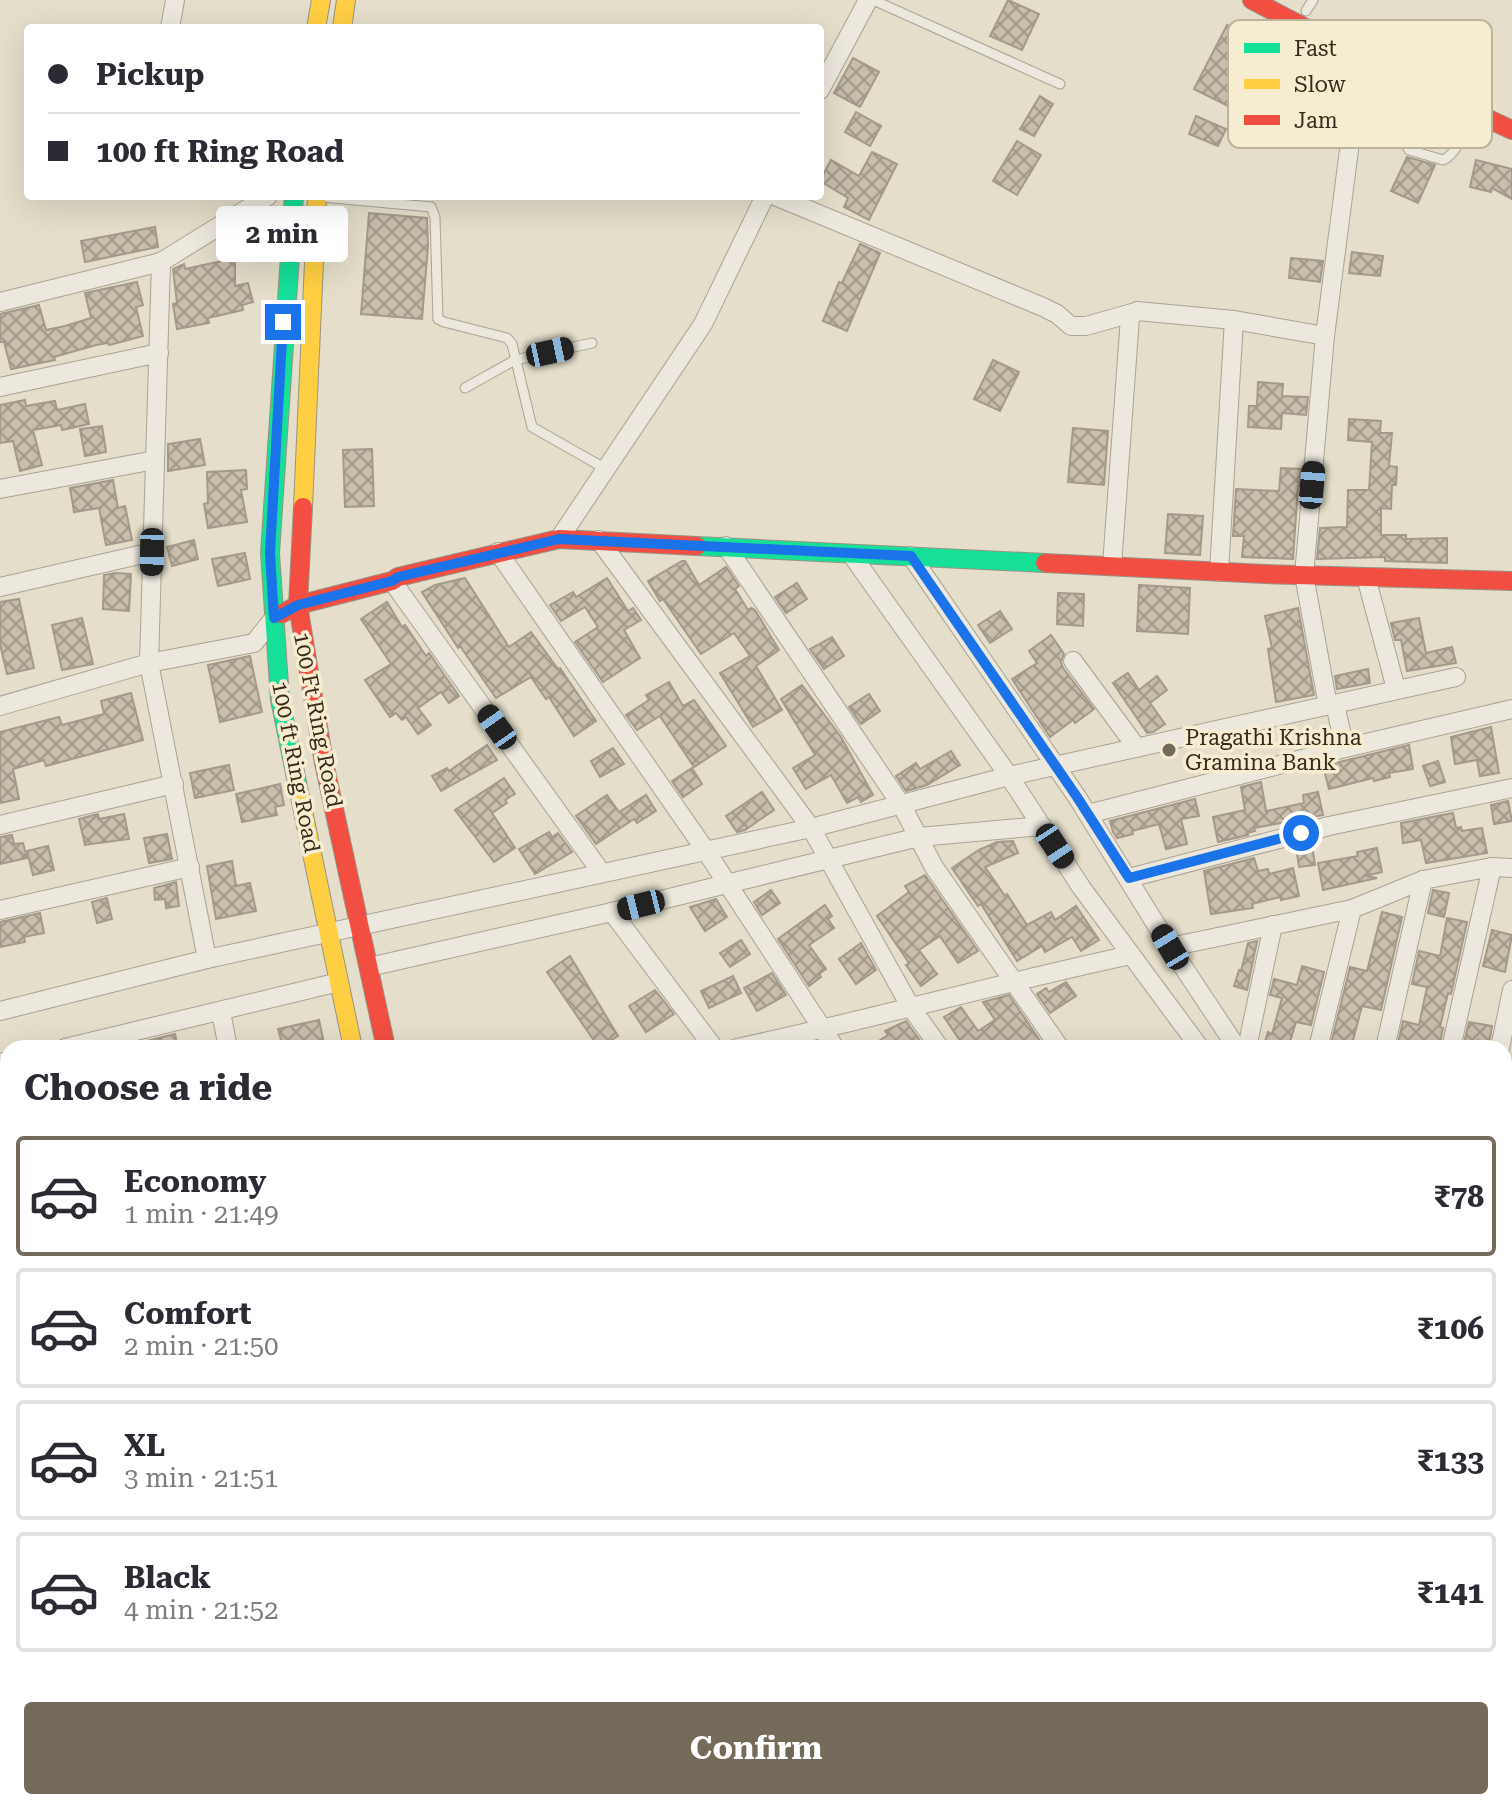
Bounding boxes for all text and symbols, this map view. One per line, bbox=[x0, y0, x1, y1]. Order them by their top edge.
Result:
legend bbox=[1228, 20, 1492, 148]
text: Fast bbox=[1294, 36, 1337, 61]
text: Pickup bbox=[96, 57, 204, 92]
text: Slow bbox=[1294, 72, 1347, 97]
text: Jam bbox=[1294, 108, 1338, 133]
text: 100 ft Ring Road bbox=[96, 134, 344, 169]
callout: 2 min bbox=[217, 206, 349, 262]
text: 2 min bbox=[246, 219, 318, 249]
route end bbox=[265, 304, 301, 340]
car bbox=[524, 335, 576, 369]
car bbox=[1298, 460, 1326, 510]
car bbox=[140, 528, 164, 576]
street label: 100 Ft Ring Road bbox=[289, 630, 347, 810]
street label: 100 ft Ring Road bbox=[267, 679, 325, 855]
car bbox=[473, 700, 521, 754]
place label: Pragathi Krishna Gramina Bank bbox=[1185, 725, 1362, 775]
marker: Pragathi Krishna Gramina Bank bbox=[1160, 741, 1178, 759]
route start bbox=[1283, 815, 1319, 851]
car bbox=[1032, 819, 1078, 873]
car bbox=[615, 888, 667, 922]
car bbox=[1147, 920, 1193, 974]
text: Choose a ride bbox=[24, 1067, 272, 1109]
icon: car bbox=[28, 1160, 100, 1232]
text: Economy bbox=[124, 1164, 266, 1199]
text: ₹78 bbox=[1434, 1179, 1484, 1214]
text: 1 min · 21:49 bbox=[124, 1199, 279, 1229]
icon: car bbox=[28, 1292, 100, 1364]
text: Comfort bbox=[124, 1296, 251, 1331]
text: ₹106 bbox=[1417, 1311, 1484, 1346]
text: 2 min · 21:50 bbox=[124, 1331, 279, 1361]
icon: car bbox=[28, 1424, 100, 1496]
text: XL bbox=[124, 1428, 165, 1463]
text: ₹133 bbox=[1417, 1443, 1484, 1478]
text: 3 min · 21:51 bbox=[124, 1463, 279, 1493]
icon: car bbox=[28, 1556, 100, 1628]
text: Black bbox=[124, 1560, 211, 1595]
text: ₹141 bbox=[1417, 1575, 1484, 1610]
text: 4 min · 21:52 bbox=[124, 1595, 279, 1625]
button: Confirm bbox=[24, 1702, 1488, 1794]

